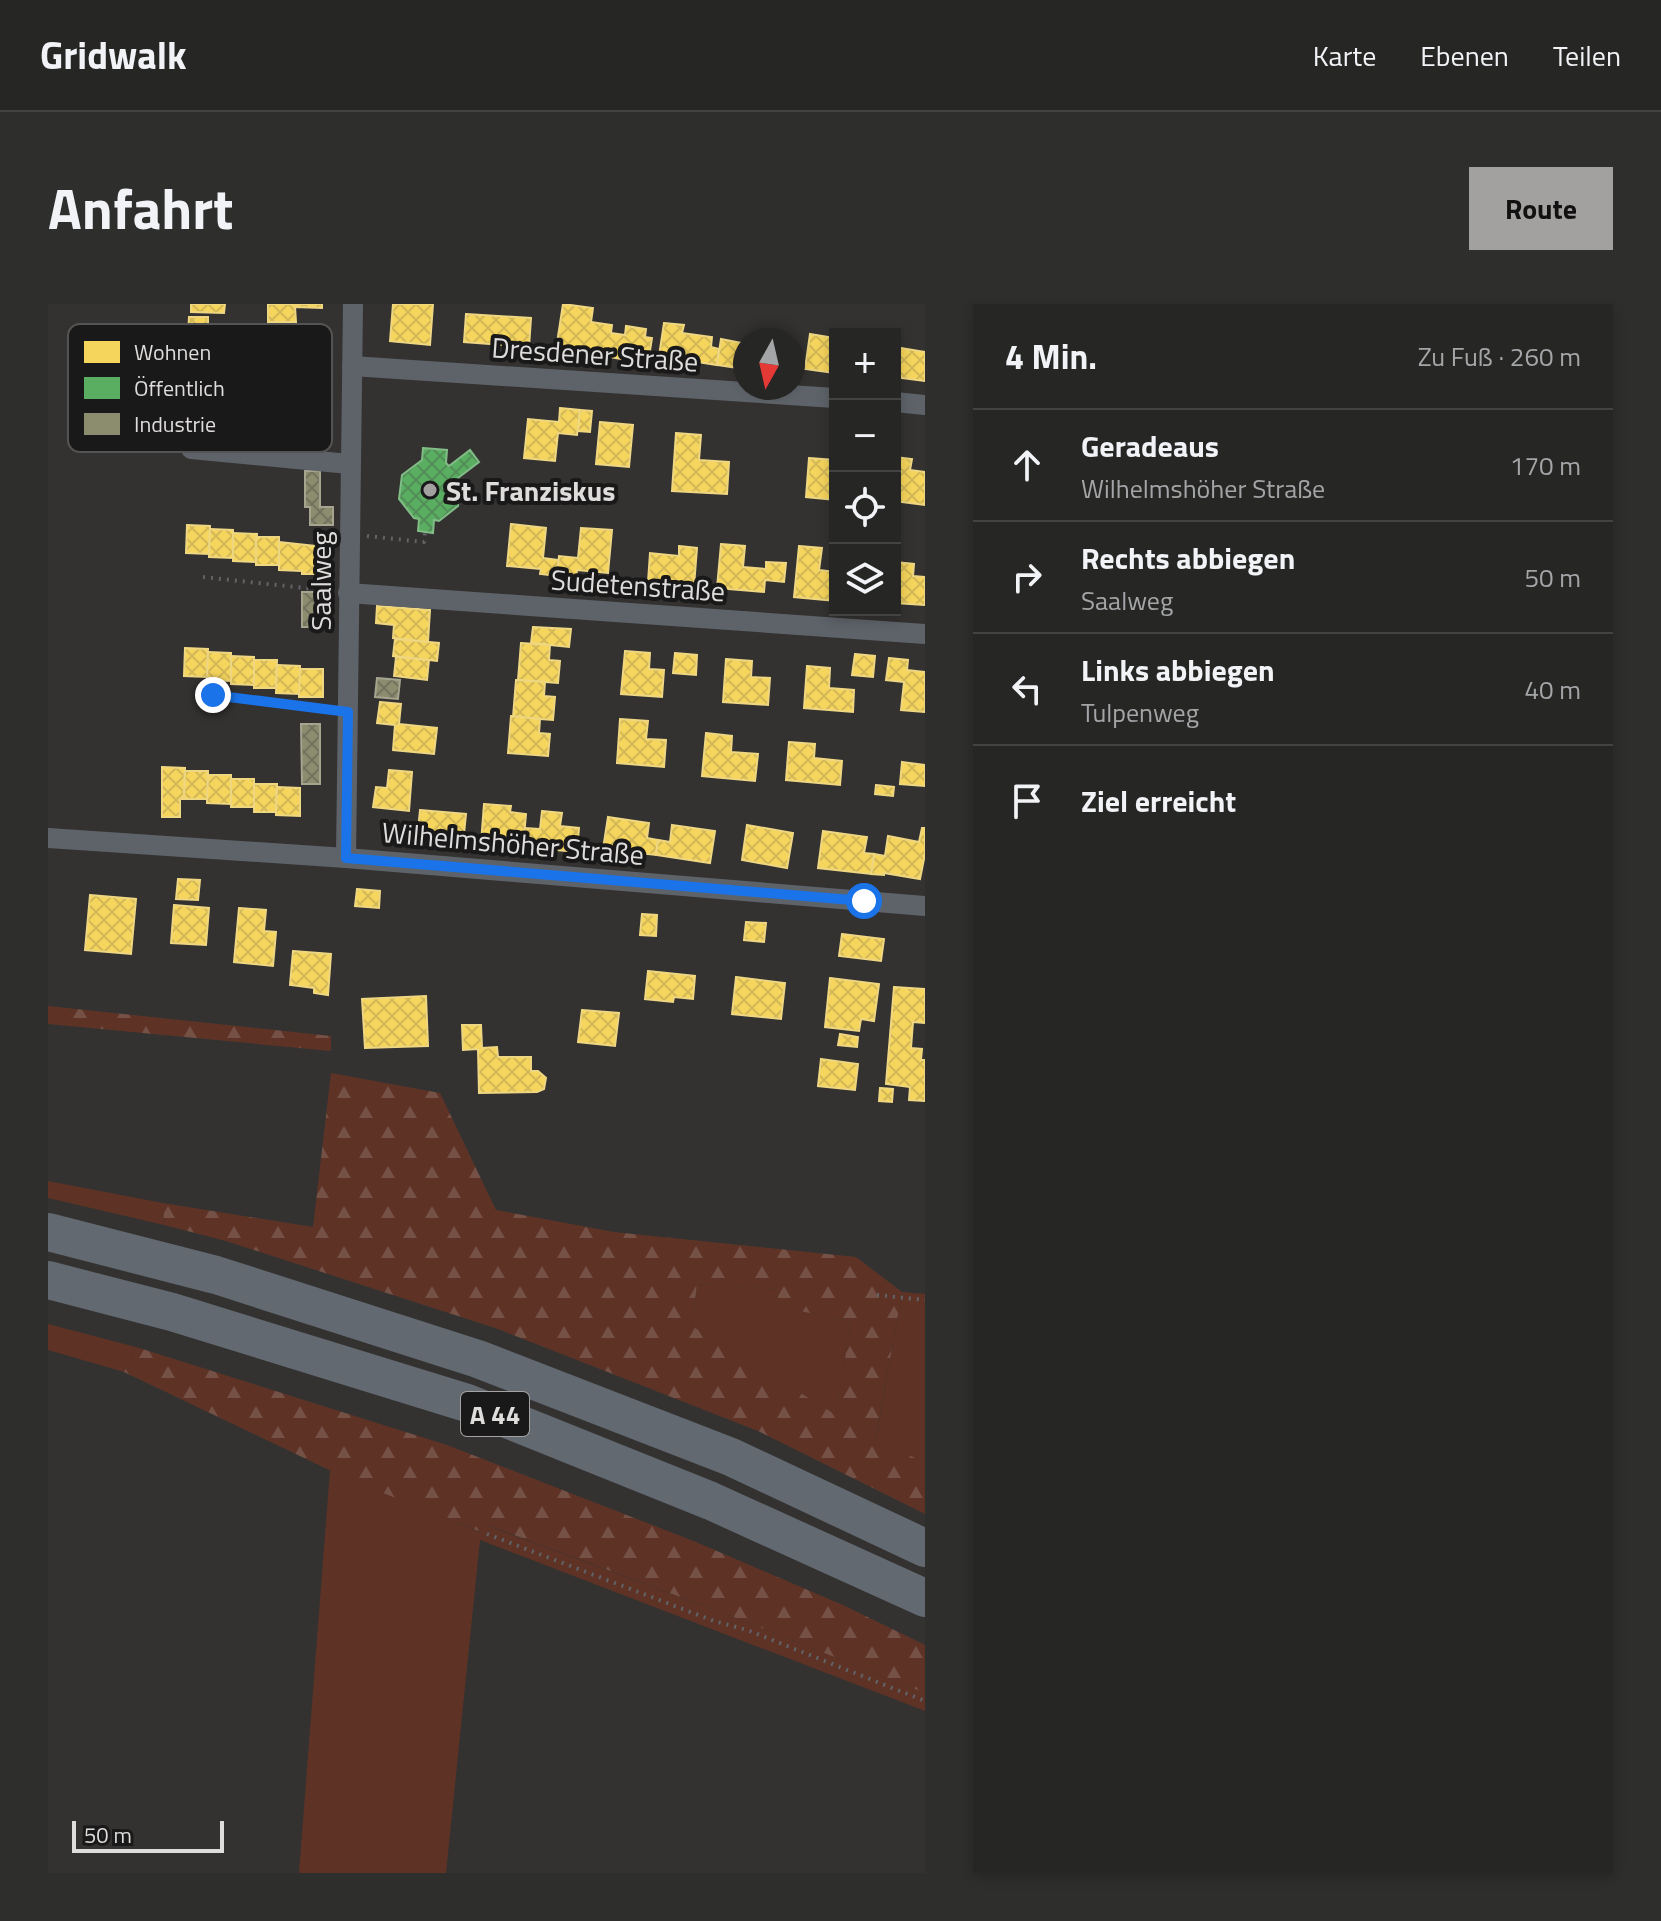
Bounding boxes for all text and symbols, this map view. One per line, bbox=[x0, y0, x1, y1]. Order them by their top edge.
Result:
text: Gridwalk bbox=[40, 26, 187, 84]
text: Karte bbox=[1313, 34, 1376, 77]
text: Ebenen bbox=[1420, 34, 1509, 77]
text: Teilen bbox=[1553, 34, 1621, 77]
text: Anfahrt bbox=[48, 166, 233, 251]
button: Route bbox=[1469, 167, 1613, 250]
legend bbox=[68, 324, 332, 452]
street label: Dresdener Straße bbox=[490, 325, 700, 383]
north arrow bbox=[733, 328, 805, 400]
map controls bbox=[829, 328, 901, 616]
button: + bbox=[829, 328, 901, 400]
text: 4 Min. bbox=[1005, 330, 1097, 382]
text: Wohnen bbox=[134, 335, 211, 369]
text: Zu Fuß · 260 m bbox=[1418, 337, 1581, 376]
text: Öffentlich bbox=[134, 371, 225, 405]
button: − bbox=[829, 400, 901, 472]
text: Industrie bbox=[134, 407, 216, 441]
text: Geradeaus bbox=[1081, 423, 1219, 469]
icon: ahead bbox=[1005, 443, 1049, 487]
text: 170 m bbox=[1510, 446, 1581, 485]
place label: St. Franziskus bbox=[446, 469, 616, 512]
text: Wilhelmshöher Straße bbox=[1081, 469, 1325, 508]
button: locate bbox=[829, 472, 901, 544]
marker: St. Franziskus bbox=[421, 481, 439, 499]
street label: Saalweg bbox=[299, 531, 342, 631]
text: Rechts abbiegen bbox=[1081, 535, 1295, 581]
button: layers bbox=[829, 544, 901, 616]
icon: right bbox=[1005, 555, 1049, 599]
street label: Sudetenstraße bbox=[549, 557, 727, 613]
text: 50 m bbox=[1524, 558, 1581, 597]
text: Saalweg bbox=[1081, 581, 1173, 620]
text: Links abbiegen bbox=[1081, 647, 1275, 693]
icon: left bbox=[1005, 667, 1049, 711]
text: 40 m bbox=[1524, 670, 1581, 709]
route end bbox=[195, 677, 231, 713]
text: Tulpenweg bbox=[1081, 693, 1199, 732]
text: Ziel erreicht bbox=[1081, 778, 1236, 824]
icon: arrive bbox=[1005, 779, 1049, 823]
street label: Wilhelmshöher Straße bbox=[380, 810, 646, 876]
route start bbox=[846, 883, 882, 919]
road number: A 44 bbox=[461, 1392, 529, 1436]
scale bar bbox=[72, 1817, 224, 1853]
text: 50 m bbox=[84, 1818, 132, 1852]

